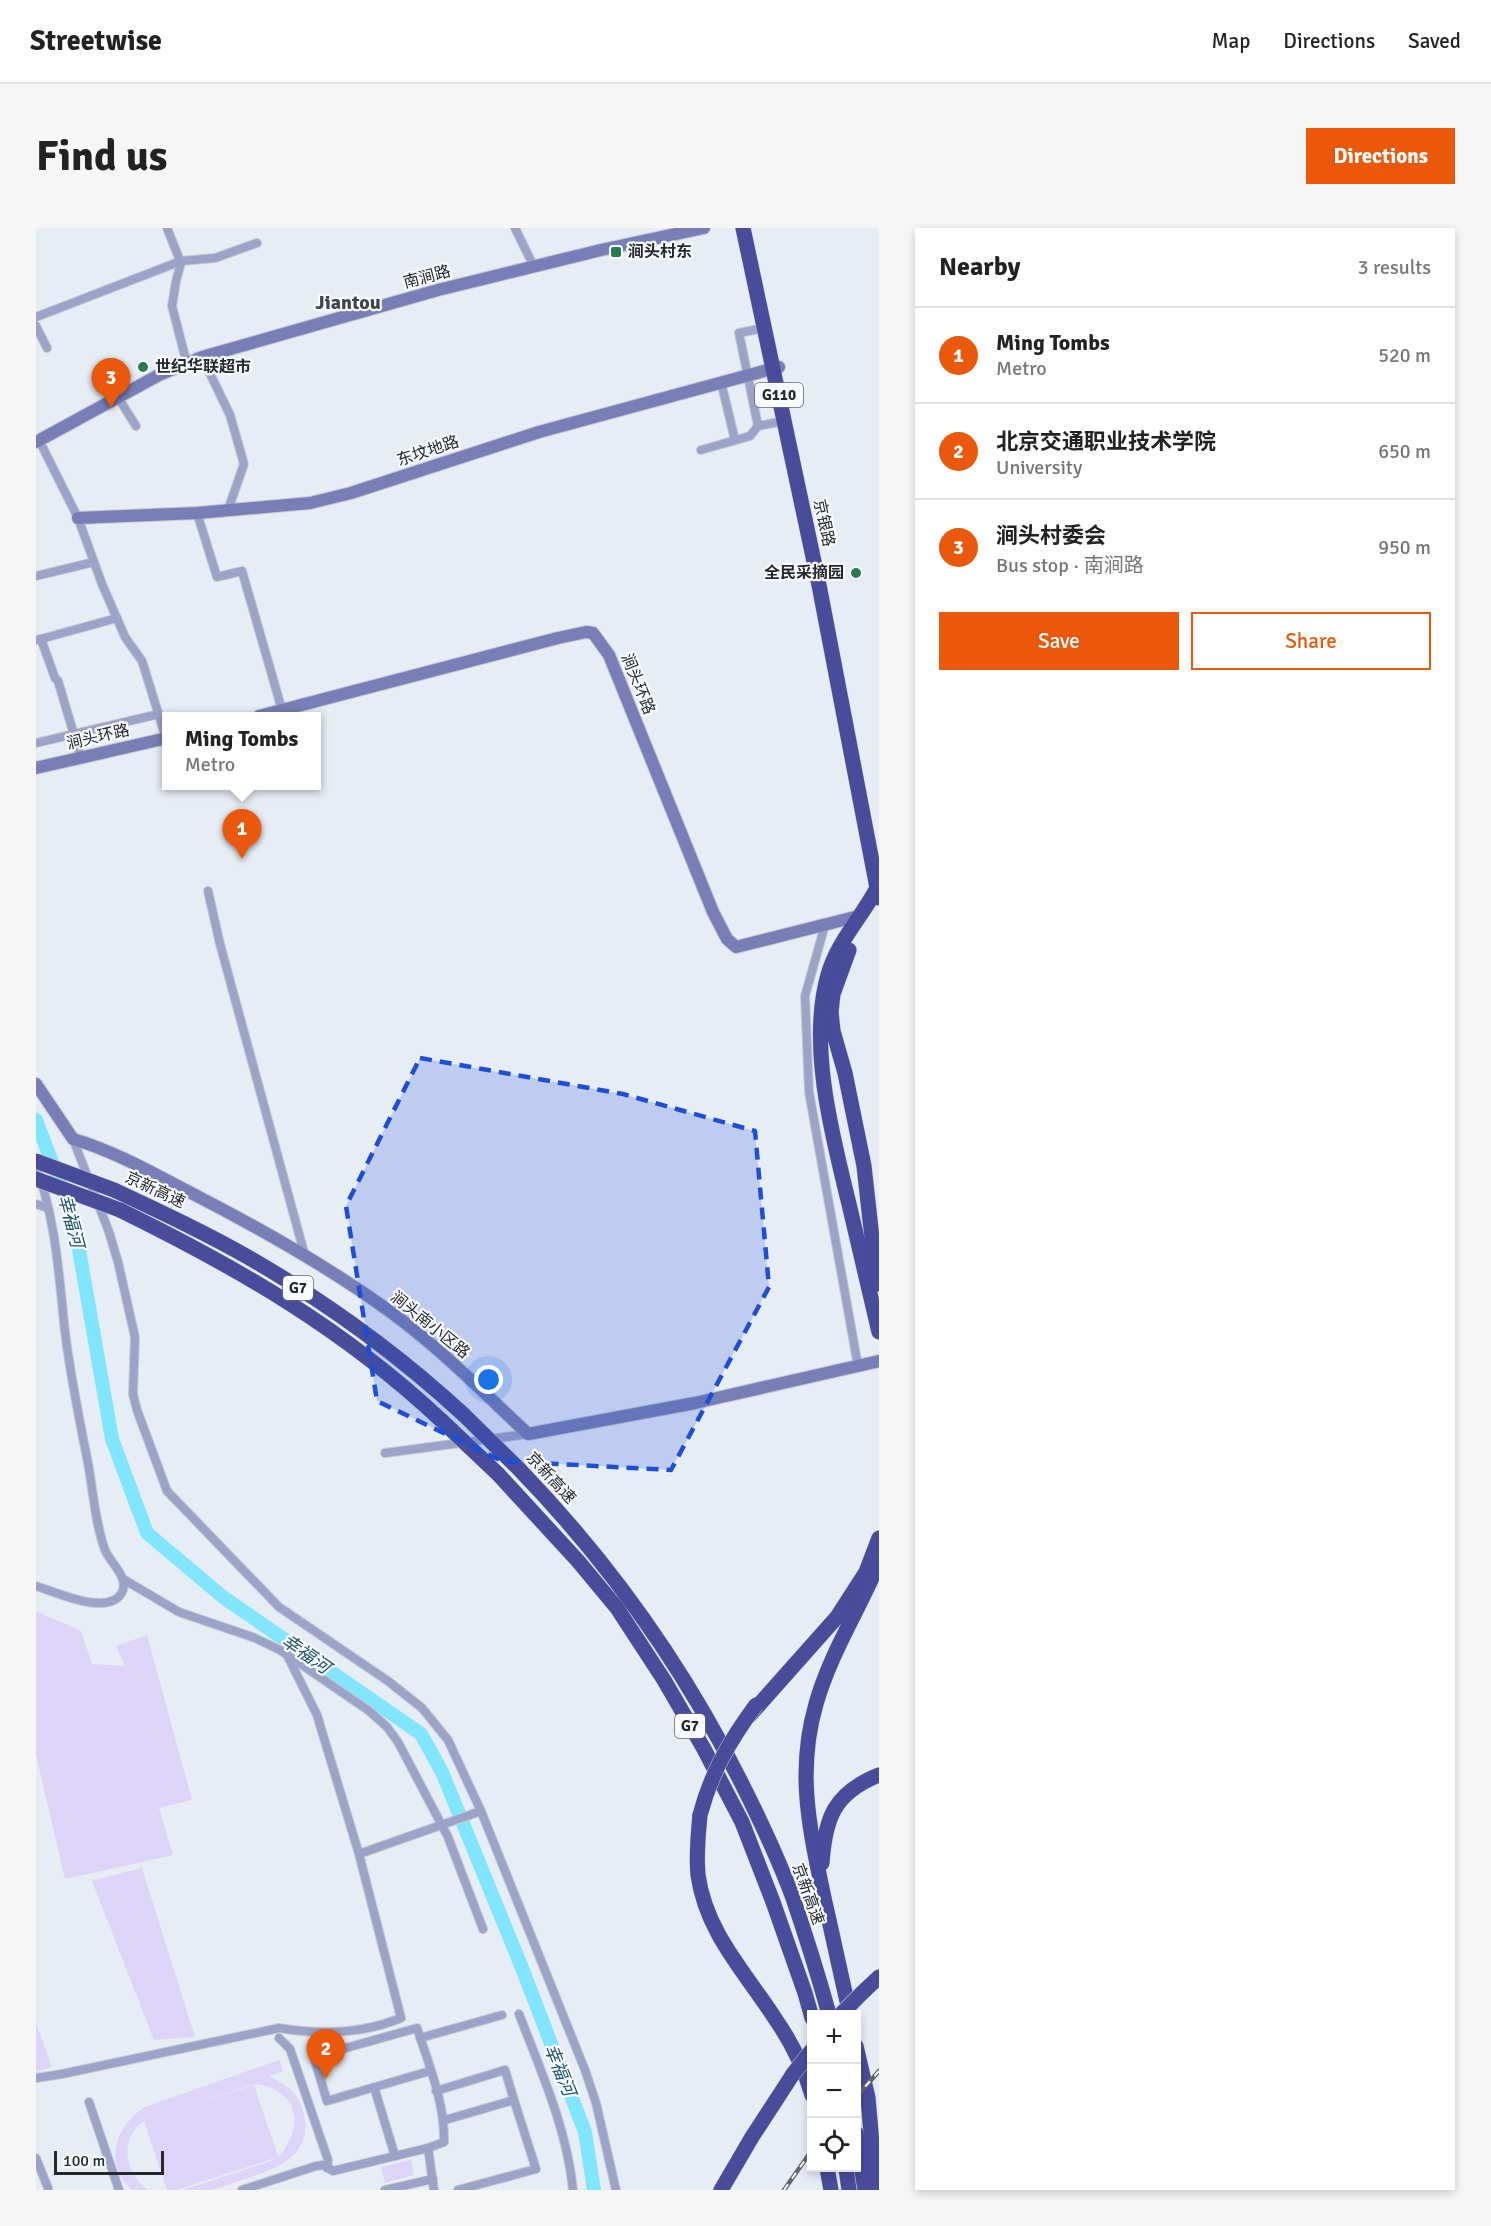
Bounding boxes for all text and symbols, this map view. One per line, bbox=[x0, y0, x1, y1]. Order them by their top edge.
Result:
text: Streetwise bbox=[30, 24, 162, 58]
text: Map bbox=[1212, 28, 1250, 54]
text: Directions bbox=[1283, 28, 1375, 54]
text: Saved bbox=[1408, 28, 1461, 54]
button: Directions bbox=[1306, 128, 1455, 184]
text: Find us bbox=[36, 131, 167, 182]
place label: 涧头村东 bbox=[628, 242, 692, 262]
marker: 涧头村东 bbox=[609, 245, 623, 259]
text: Nearby bbox=[939, 251, 1020, 283]
text: 3 results bbox=[1358, 255, 1431, 280]
street label: 南涧路 bbox=[401, 261, 453, 293]
district label: Jiantou bbox=[315, 290, 381, 315]
text: Ming Tombs bbox=[996, 329, 1110, 356]
text: 1 bbox=[953, 343, 964, 368]
text: 520 m bbox=[1378, 343, 1431, 368]
text: Metro bbox=[996, 356, 1047, 381]
place label: 世纪华联超市 bbox=[155, 357, 251, 377]
pin: 3 bbox=[92, 358, 130, 408]
marker: 世纪华联超市 bbox=[136, 360, 150, 374]
road number: G110 bbox=[755, 383, 803, 407]
text: 北京交通职业技术学院 bbox=[996, 428, 1216, 455]
street label: 东坟地路 bbox=[394, 432, 462, 470]
text: 2 bbox=[953, 439, 964, 464]
text: 650 m bbox=[1378, 439, 1431, 464]
text: University bbox=[996, 455, 1082, 480]
street label: 京银路 bbox=[809, 497, 839, 549]
text: 涧头村委会 bbox=[996, 522, 1106, 549]
text: 3 bbox=[953, 535, 964, 560]
text: 950 m bbox=[1378, 535, 1431, 560]
text: Bus stop · 南涧路 bbox=[996, 553, 1144, 578]
place label: 全民采摘园 bbox=[764, 563, 844, 583]
marker: 全民采摘园 bbox=[849, 566, 863, 580]
button: Save bbox=[939, 612, 1179, 670]
button: Share bbox=[1191, 612, 1431, 670]
street label: 涧头环路 bbox=[617, 651, 659, 717]
popup bbox=[162, 712, 321, 790]
street label: 涧头环路 bbox=[65, 720, 131, 754]
text: Ming Tombs bbox=[185, 725, 298, 752]
text: Metro bbox=[185, 752, 235, 777]
pin: 1 bbox=[222, 810, 262, 859]
street label: 京新高速 bbox=[122, 1167, 188, 1213]
water label: 幸福河 bbox=[53, 1192, 89, 1253]
road number: G7 bbox=[283, 1276, 313, 1300]
street label: 涧头南小区路 bbox=[386, 1287, 474, 1363]
your location bbox=[474, 1365, 503, 1394]
street label: 京新高速 bbox=[522, 1448, 580, 1508]
water label: 幸福河 bbox=[278, 1630, 337, 1680]
road number: G7 bbox=[675, 1714, 705, 1738]
street label: 京新高速 bbox=[788, 1861, 828, 1927]
map controls bbox=[807, 2010, 861, 2172]
button: + bbox=[807, 2010, 861, 2064]
pin: 2 bbox=[306, 2030, 346, 2079]
water label: 幸福河 bbox=[540, 2041, 581, 2102]
button: − bbox=[807, 2064, 861, 2118]
button: locate bbox=[807, 2118, 861, 2172]
scale bar bbox=[54, 2148, 164, 2176]
text: 100 m bbox=[63, 2151, 105, 2171]

